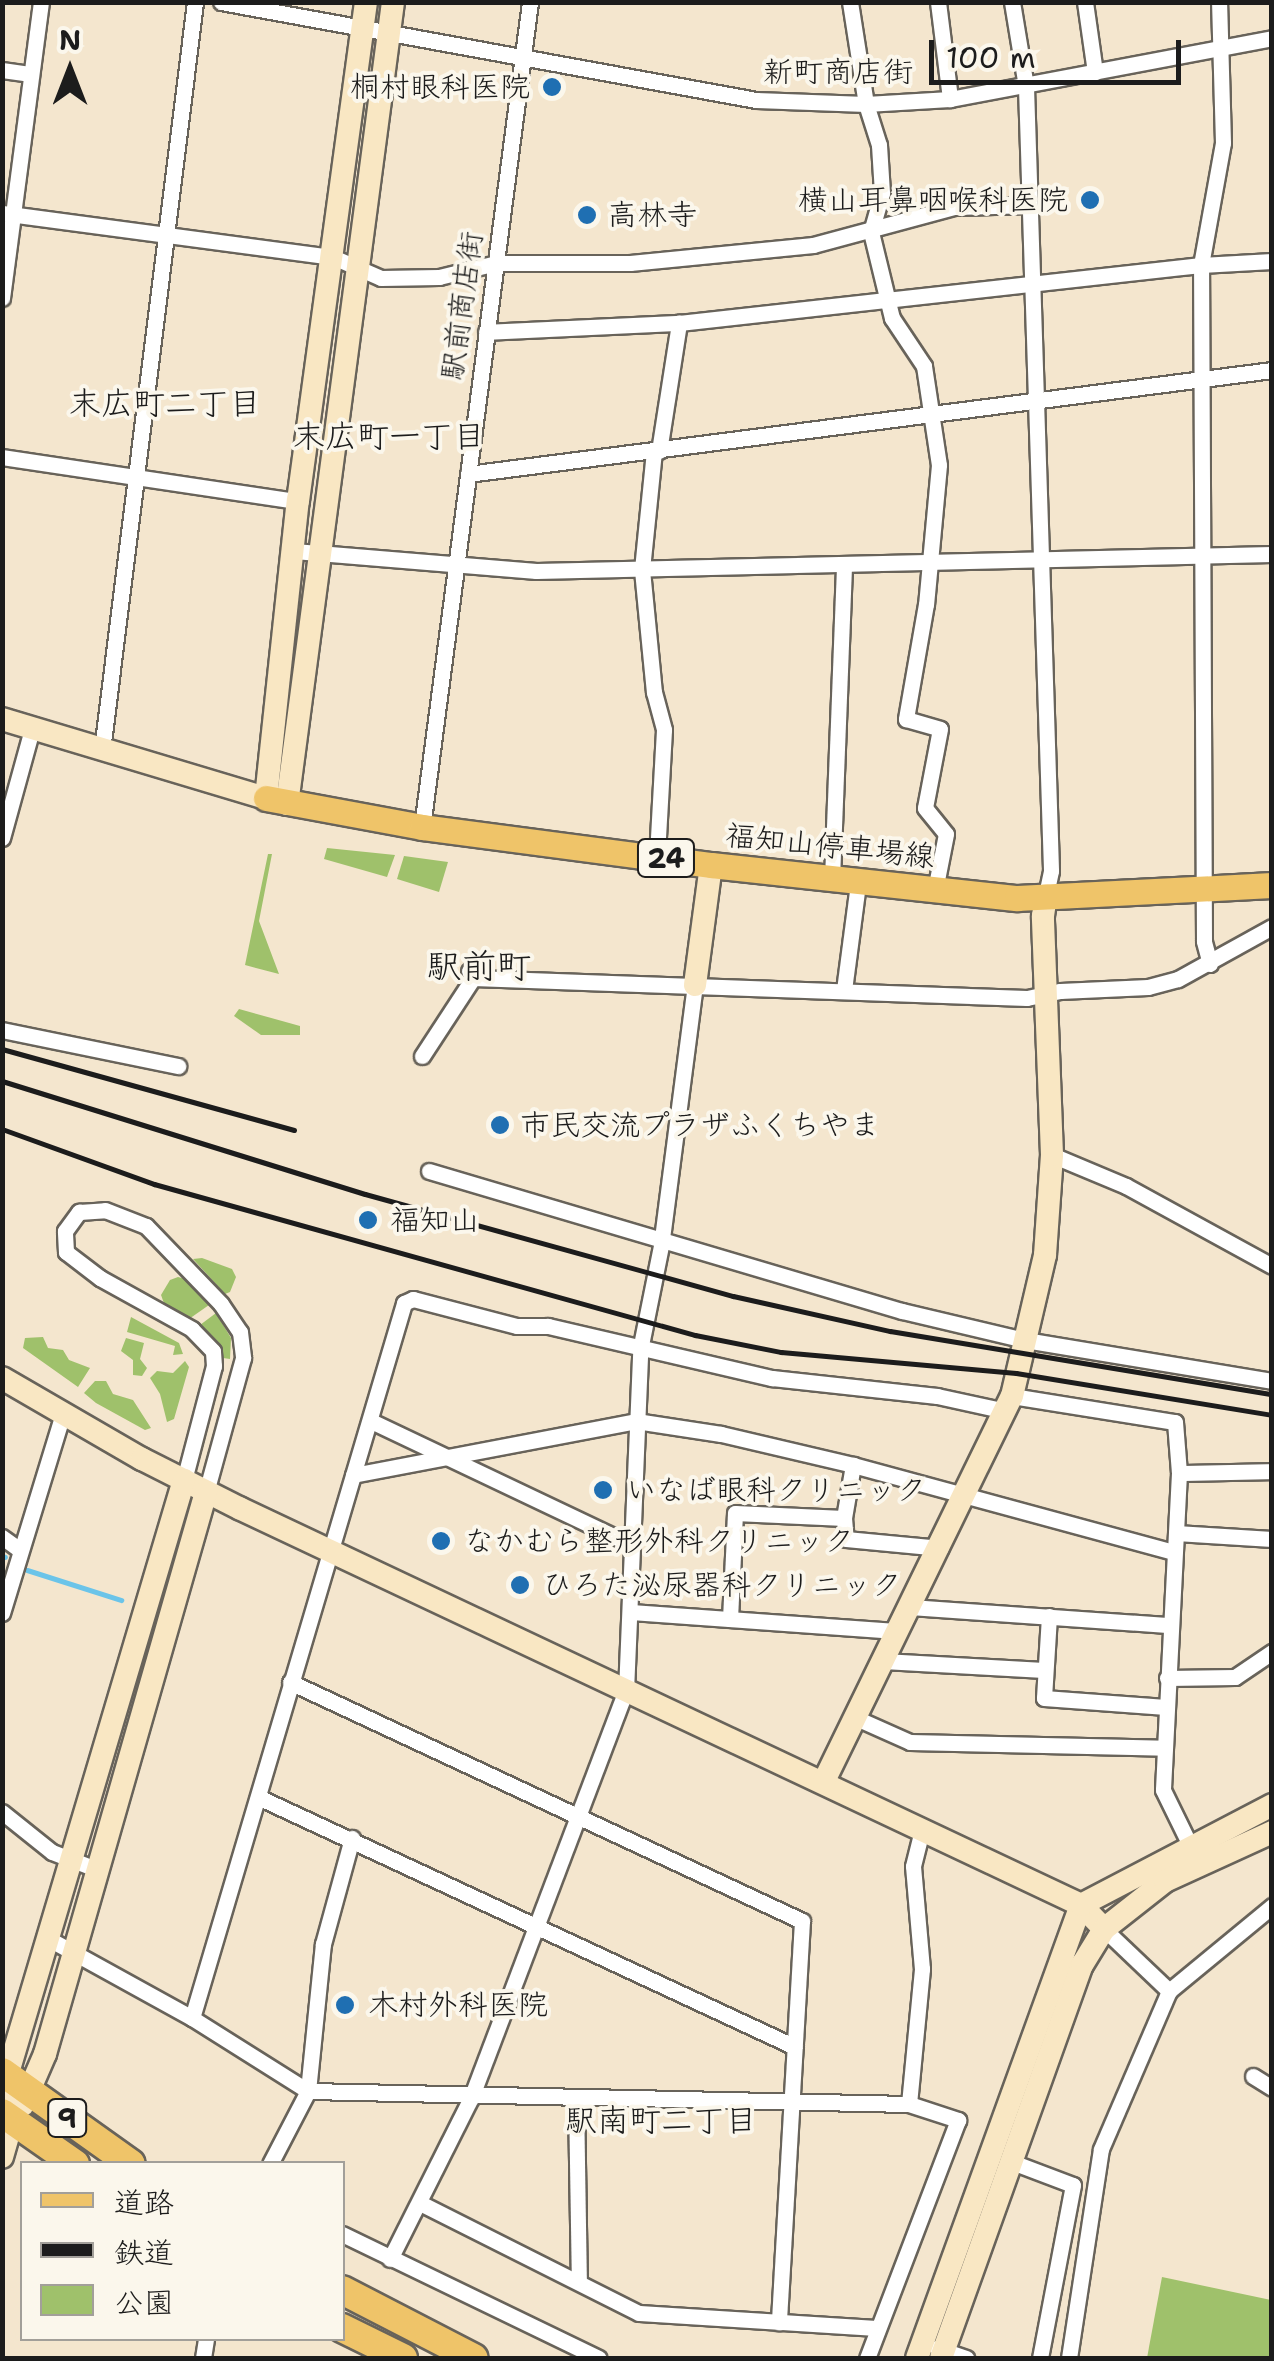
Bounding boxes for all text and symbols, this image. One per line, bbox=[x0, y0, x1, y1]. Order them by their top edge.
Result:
north arrow bbox=[20, 20, 120, 120]
scale bar bbox=[934, 20, 1186, 82]
text: N bbox=[59, 21, 81, 59]
text: 100 m bbox=[946, 37, 1036, 78]
street label: 新町商店街 bbox=[763, 54, 913, 90]
place label: 桐村眼科医院 bbox=[350, 69, 530, 105]
marker: 桐村眼科医院 bbox=[539, 74, 565, 100]
place label: 横山耳鼻咽喉科医院 bbox=[798, 182, 1068, 218]
marker: 横山耳鼻咽喉科医院 bbox=[1077, 187, 1103, 213]
place label: 高林寺 bbox=[607, 197, 697, 233]
marker: 高林寺 bbox=[576, 204, 598, 226]
street label: 駅前商店街 bbox=[434, 229, 490, 383]
district label: 末広町二丁目 bbox=[69, 384, 261, 422]
district label: 末広町一丁目 bbox=[293, 417, 485, 455]
street label: 福知山停車場線 bbox=[724, 817, 936, 875]
road number: 24 bbox=[636, 835, 696, 881]
district label: 駅前町 bbox=[427, 945, 531, 987]
place label: 市民交流プラザふくちやま bbox=[520, 1107, 880, 1143]
marker: 市民交流プラザふくちやま bbox=[489, 1114, 511, 1136]
place label: 福知山 bbox=[390, 1202, 480, 1238]
marker: 福知山 bbox=[355, 1207, 381, 1233]
place label: いなば眼科クリニック bbox=[626, 1472, 926, 1508]
marker: いなば眼科クリニック bbox=[590, 1477, 616, 1503]
place label: なかむら整形外科クリニック bbox=[464, 1523, 854, 1559]
marker: なかむら整形外科クリニック bbox=[428, 1528, 454, 1554]
place label: ひろた泌尿器科クリニック bbox=[542, 1567, 902, 1603]
marker: ひろた泌尿器科クリニック bbox=[507, 1572, 533, 1598]
place label: 木村外科医院 bbox=[368, 1987, 548, 2023]
marker: 木村外科医院 bbox=[332, 1992, 358, 2018]
road number: 9 bbox=[47, 2095, 87, 2141]
district label: 駅南町二丁目 bbox=[565, 2101, 757, 2139]
legend bbox=[20, 2161, 345, 2341]
text: 道路 bbox=[114, 2182, 174, 2223]
text: 鉄道 bbox=[114, 2232, 174, 2273]
text: 公園 bbox=[114, 2282, 174, 2323]

